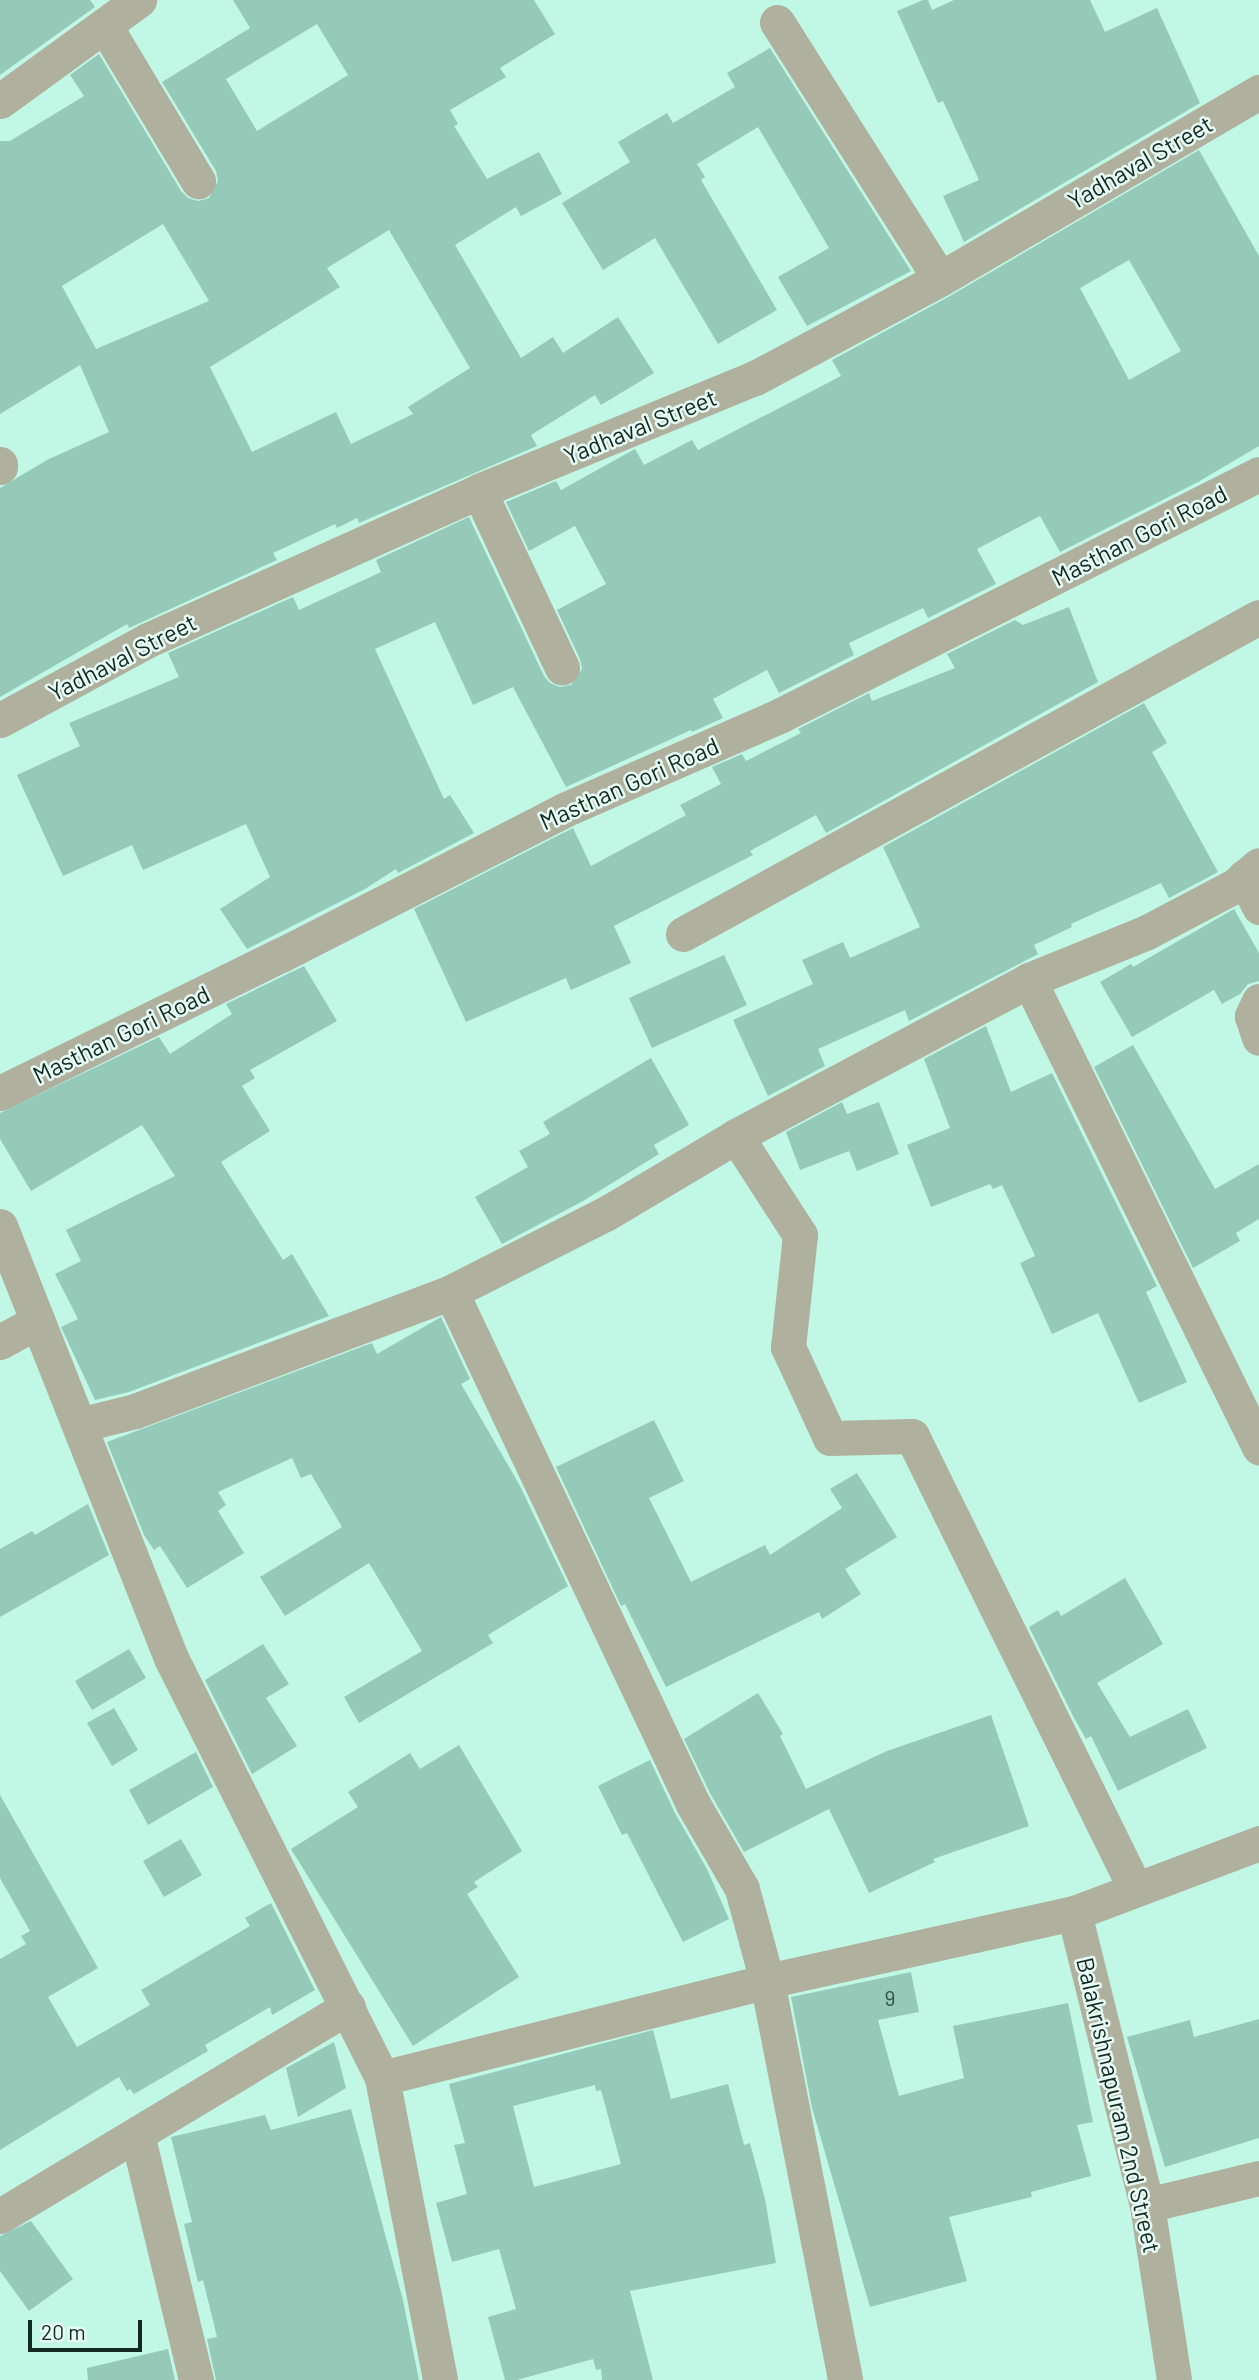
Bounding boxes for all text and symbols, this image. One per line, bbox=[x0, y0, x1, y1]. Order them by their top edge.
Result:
street label: Yadhaval Street bbox=[1063, 109, 1217, 215]
street label: Yadhaval Street bbox=[559, 382, 721, 470]
street label: Masthan Gori Road bbox=[1046, 478, 1232, 592]
street label: Yadhaval Street bbox=[43, 607, 201, 707]
street label: Masthan Gori Road bbox=[535, 731, 723, 835]
street label: Masthan Gori Road bbox=[28, 979, 214, 1089]
street label: Balakrishnapuram 2nd Street bbox=[1071, 1954, 1167, 2256]
house number: 9 bbox=[885, 1985, 895, 2011]
scale bar bbox=[32, 2306, 145, 2350]
text: 20 m bbox=[41, 2319, 86, 2344]

